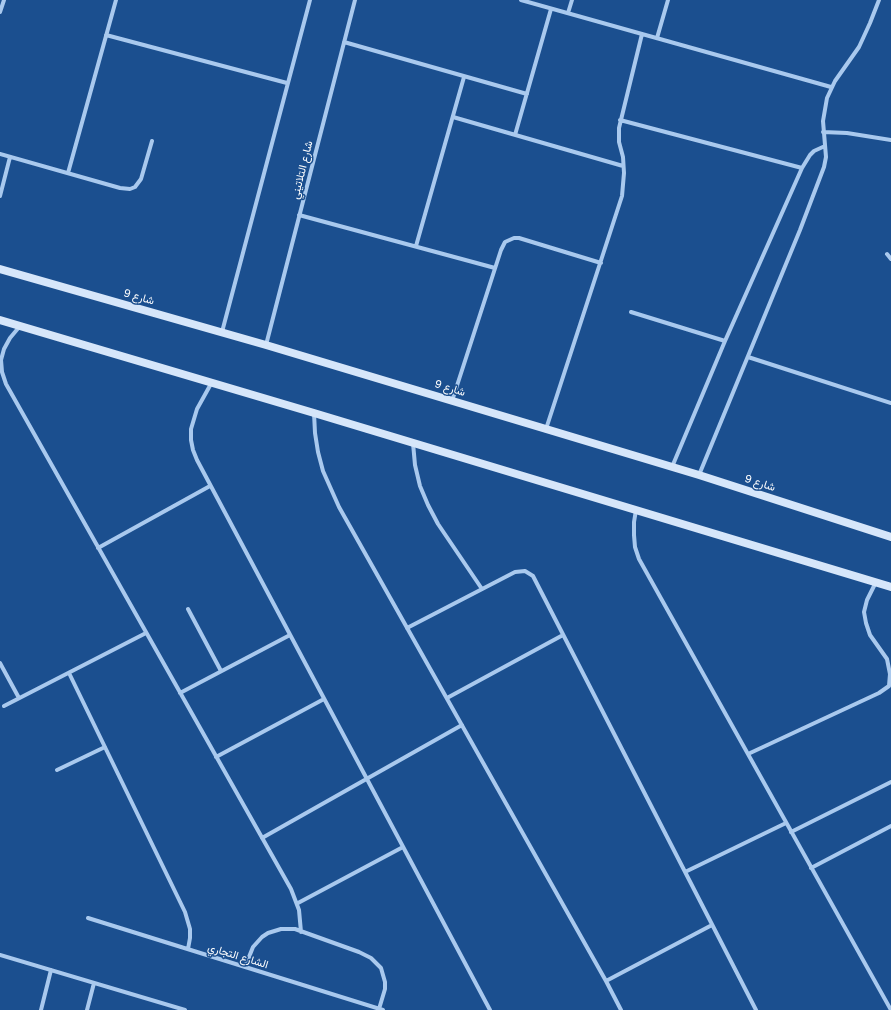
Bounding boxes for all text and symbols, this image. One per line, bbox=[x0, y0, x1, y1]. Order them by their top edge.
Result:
street label: شارع التلاتيني bbox=[288, 139, 316, 201]
street label: شارع 9 bbox=[122, 286, 156, 308]
street label: شارع 9 bbox=[433, 377, 467, 399]
street label: شارع 9 bbox=[743, 472, 777, 494]
street label: الشارع التجاري bbox=[206, 941, 270, 971]

